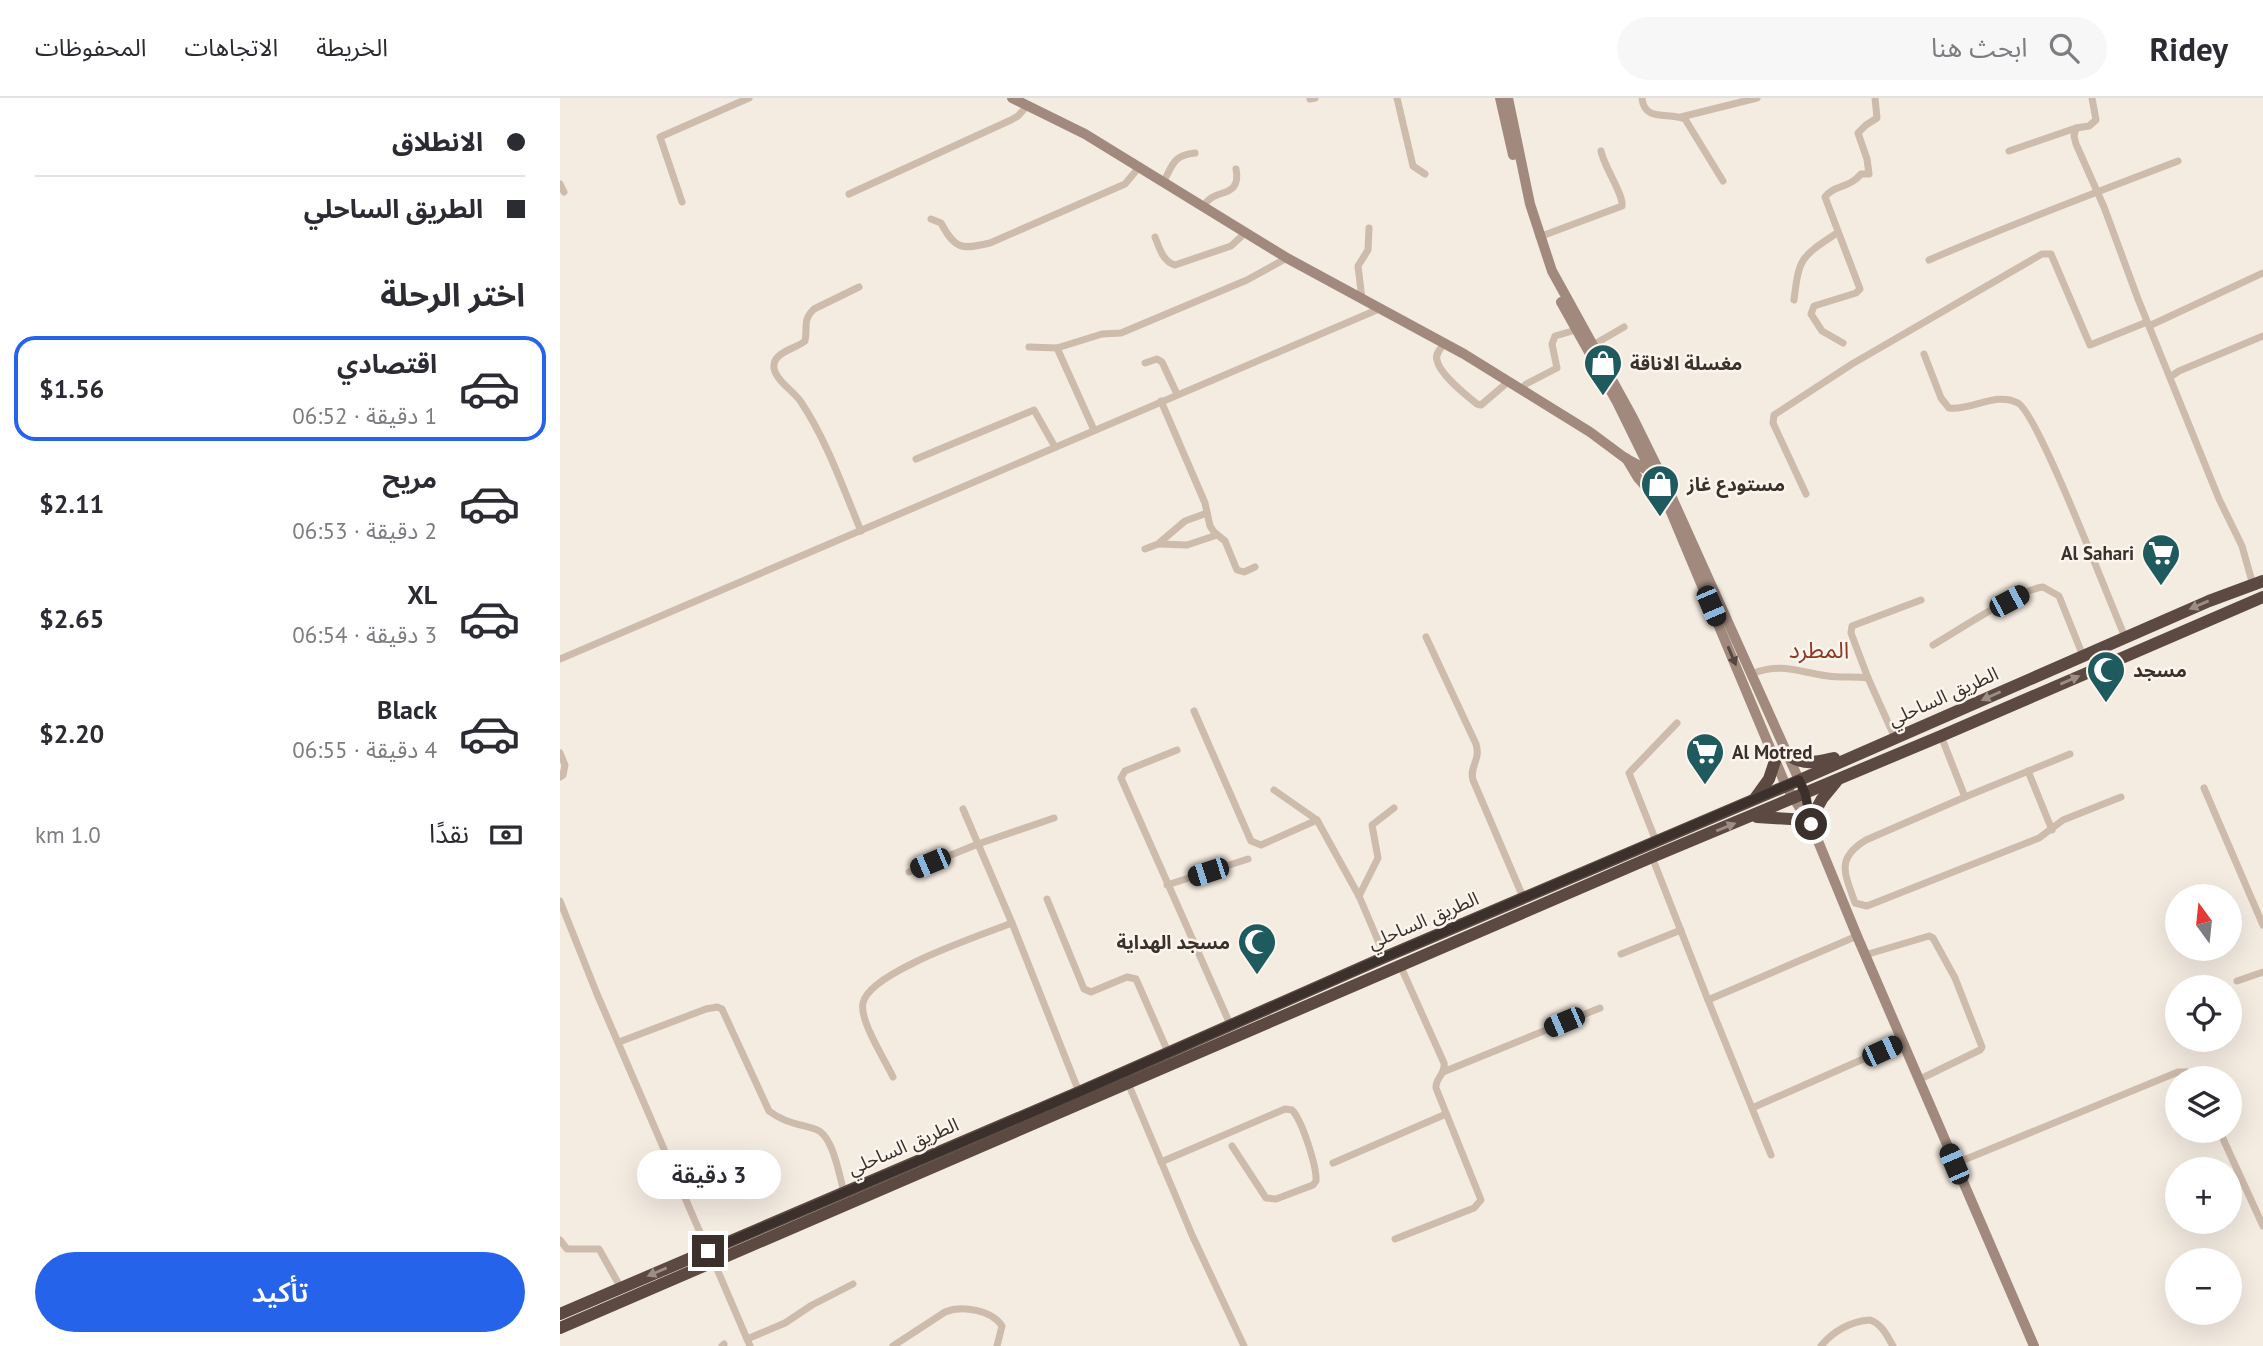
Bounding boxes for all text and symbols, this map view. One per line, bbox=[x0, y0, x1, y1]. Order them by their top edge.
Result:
search box bbox=[1617, 17, 2107, 80]
text: Ridey bbox=[2149, 27, 2228, 70]
icon: search bbox=[2045, 29, 2083, 67]
text: ابحث هنا bbox=[1931, 31, 2027, 64]
text: المحفوظات bbox=[35, 32, 146, 63]
text: الاتجاهات bbox=[184, 32, 278, 63]
text: الخريطة bbox=[316, 32, 388, 63]
text: الانطلاق bbox=[392, 125, 483, 158]
text: الطريق الساحلي bbox=[304, 192, 483, 225]
text: اختر الرحلة bbox=[380, 273, 525, 315]
shop icon: مغسلة الاناقة bbox=[1582, 342, 1624, 397]
text: اقتصادي bbox=[337, 347, 437, 380]
place label: مغسلة الاناقة bbox=[1630, 351, 1742, 375]
icon: car bbox=[458, 357, 521, 420]
text: $1.56 bbox=[39, 372, 104, 405]
text: 1 دقيقة · 06:52 bbox=[292, 401, 437, 430]
text: مريح bbox=[382, 462, 437, 495]
shop icon: مستودع غاز bbox=[1639, 463, 1681, 518]
icon: car bbox=[458, 472, 521, 535]
place label: مستودع غاز bbox=[1686, 472, 1785, 498]
text: $2.11 bbox=[39, 487, 104, 520]
text: 2 دقيقة · 06:53 bbox=[292, 516, 437, 545]
supermarket icon: Al Sahari bbox=[2140, 532, 2182, 587]
place label: Al Sahari bbox=[2061, 541, 2134, 565]
text: XL bbox=[407, 578, 437, 611]
car bbox=[1986, 582, 2033, 620]
car bbox=[1694, 583, 1729, 629]
icon: car bbox=[458, 587, 521, 650]
one-way arrow bbox=[2188, 600, 2209, 611]
text: $2.65 bbox=[39, 602, 104, 635]
text: 3 دقيقة · 06:54 bbox=[292, 620, 437, 649]
district label: المطرد bbox=[1789, 635, 1849, 664]
one-way arrow bbox=[1726, 646, 1738, 666]
mosque icon: مسجد bbox=[2085, 649, 2127, 704]
place label: مسجد bbox=[2133, 658, 2187, 682]
street label: الطريق الساحلي bbox=[1884, 661, 2003, 734]
one-way arrow bbox=[2060, 674, 2080, 686]
one-way arrow bbox=[1980, 691, 2001, 702]
text: Black bbox=[377, 693, 437, 726]
icon: car bbox=[458, 702, 521, 765]
text: $2.20 bbox=[39, 717, 104, 750]
supermarket icon: Al Motred bbox=[1684, 731, 1726, 786]
text: 4 دقيقة · 06:55 bbox=[292, 735, 437, 764]
place label: Al Motred bbox=[1732, 740, 1812, 764]
route start bbox=[1795, 808, 1827, 840]
icon: cash bbox=[487, 816, 525, 854]
text: نقدًا bbox=[429, 817, 469, 850]
text: 1.0 km bbox=[35, 820, 101, 849]
one-way arrow bbox=[1715, 821, 1736, 832]
car bbox=[907, 845, 954, 881]
car bbox=[1185, 856, 1232, 888]
north arrow bbox=[2165, 884, 2242, 961]
map controls bbox=[2165, 884, 2242, 1325]
street label: الطريق الساحلي bbox=[1364, 886, 1483, 957]
mosque icon: مسجد الهداية bbox=[1236, 921, 1278, 976]
place label: مسجد الهداية bbox=[1116, 930, 1230, 954]
button: locate bbox=[2165, 975, 2242, 1052]
car bbox=[1541, 1004, 1588, 1040]
car bbox=[1859, 1033, 1906, 1069]
button: layers bbox=[2165, 1066, 2242, 1143]
street label: الطريق الساحلي bbox=[844, 1112, 963, 1183]
car bbox=[1937, 1141, 1972, 1187]
callout: 3 دقيقة bbox=[636, 1150, 780, 1198]
button: + bbox=[2165, 1157, 2242, 1234]
text: 3 دقيقة bbox=[672, 1160, 746, 1189]
route end bbox=[692, 1235, 724, 1267]
button: − bbox=[2165, 1248, 2242, 1325]
button: تأكيد bbox=[35, 1252, 525, 1332]
one-way arrow bbox=[647, 1266, 667, 1278]

